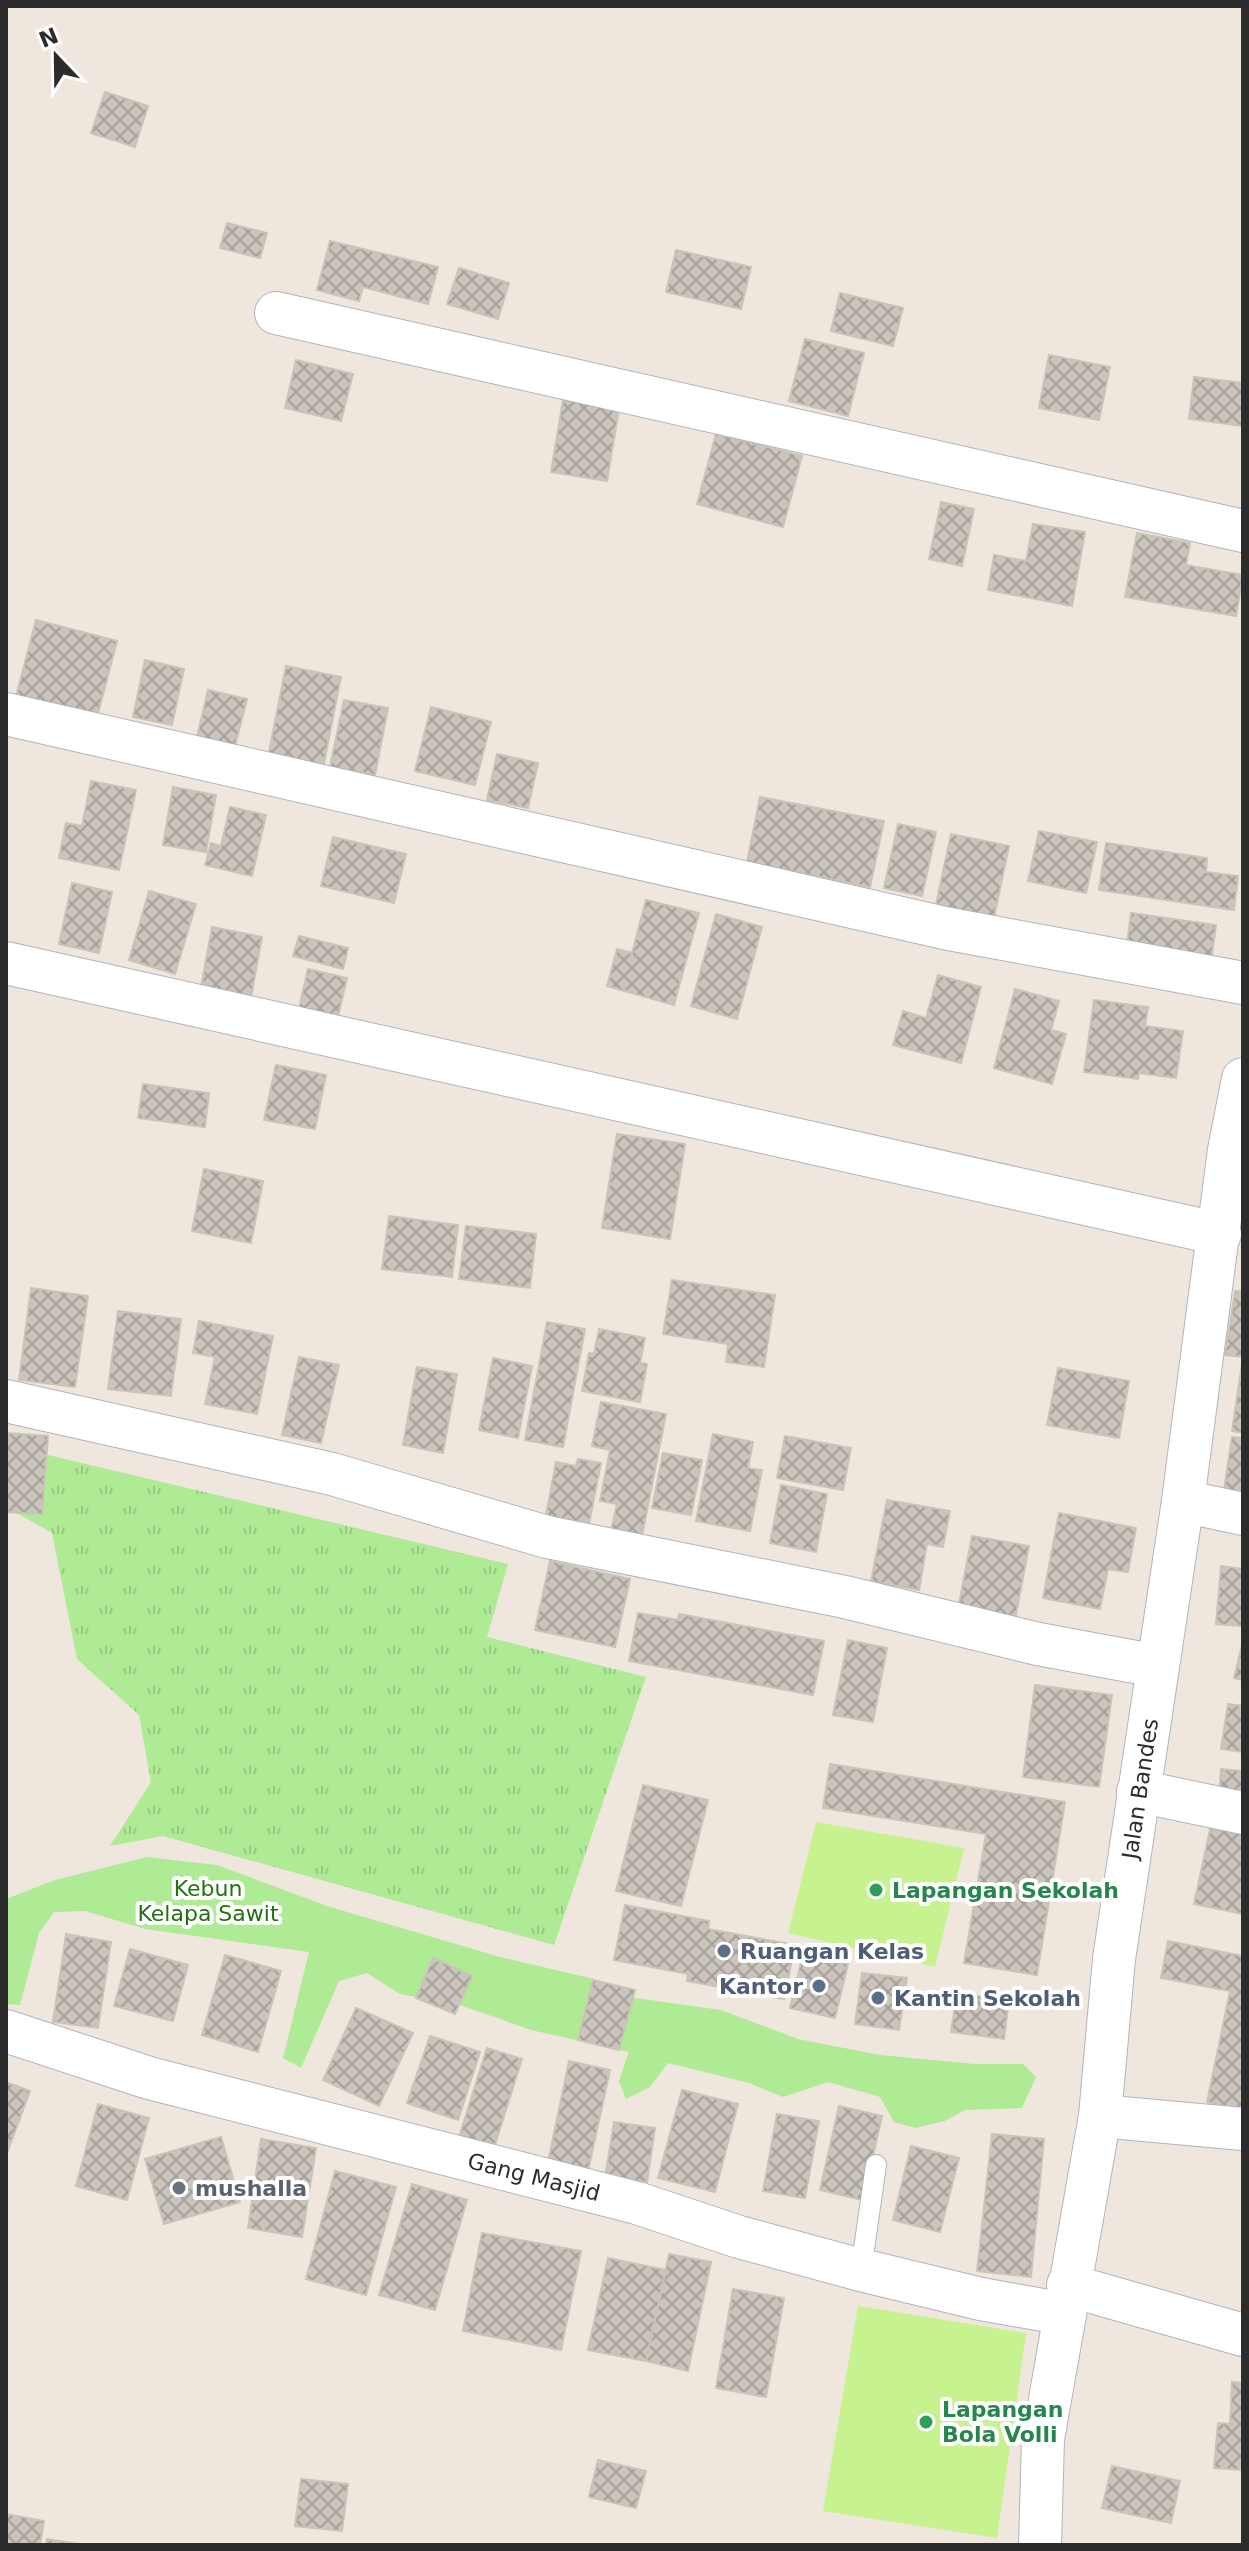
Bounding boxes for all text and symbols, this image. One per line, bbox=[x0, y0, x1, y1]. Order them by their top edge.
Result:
north arrow bbox=[16, 16, 96, 96]
text: N bbox=[35, 23, 62, 53]
street label: Jalan Bandes bbox=[1116, 1716, 1163, 1863]
park label: Kebun Kelapa Sawit bbox=[137, 1876, 279, 1926]
place label: Lapangan Sekolah bbox=[892, 1878, 1119, 1903]
marker: Lapangan Sekolah bbox=[867, 1881, 885, 1899]
place label: Ruangan Kelas bbox=[740, 1939, 924, 1964]
marker: Ruangan Kelas bbox=[715, 1942, 733, 1960]
place label: Kantor bbox=[719, 1974, 803, 1999]
marker: Kantor bbox=[810, 1977, 828, 1995]
place label: Kantin Sekolah bbox=[894, 1986, 1081, 2011]
marker: Kantin Sekolah bbox=[869, 1989, 887, 2007]
street label: Gang Masjid bbox=[465, 2148, 603, 2206]
place label: mushalla bbox=[195, 2176, 307, 2201]
marker: mushalla bbox=[170, 2179, 188, 2197]
place label: Lapangan Bola Volli bbox=[942, 2397, 1063, 2447]
marker: Lapangan Bola Volli bbox=[917, 2413, 935, 2431]

